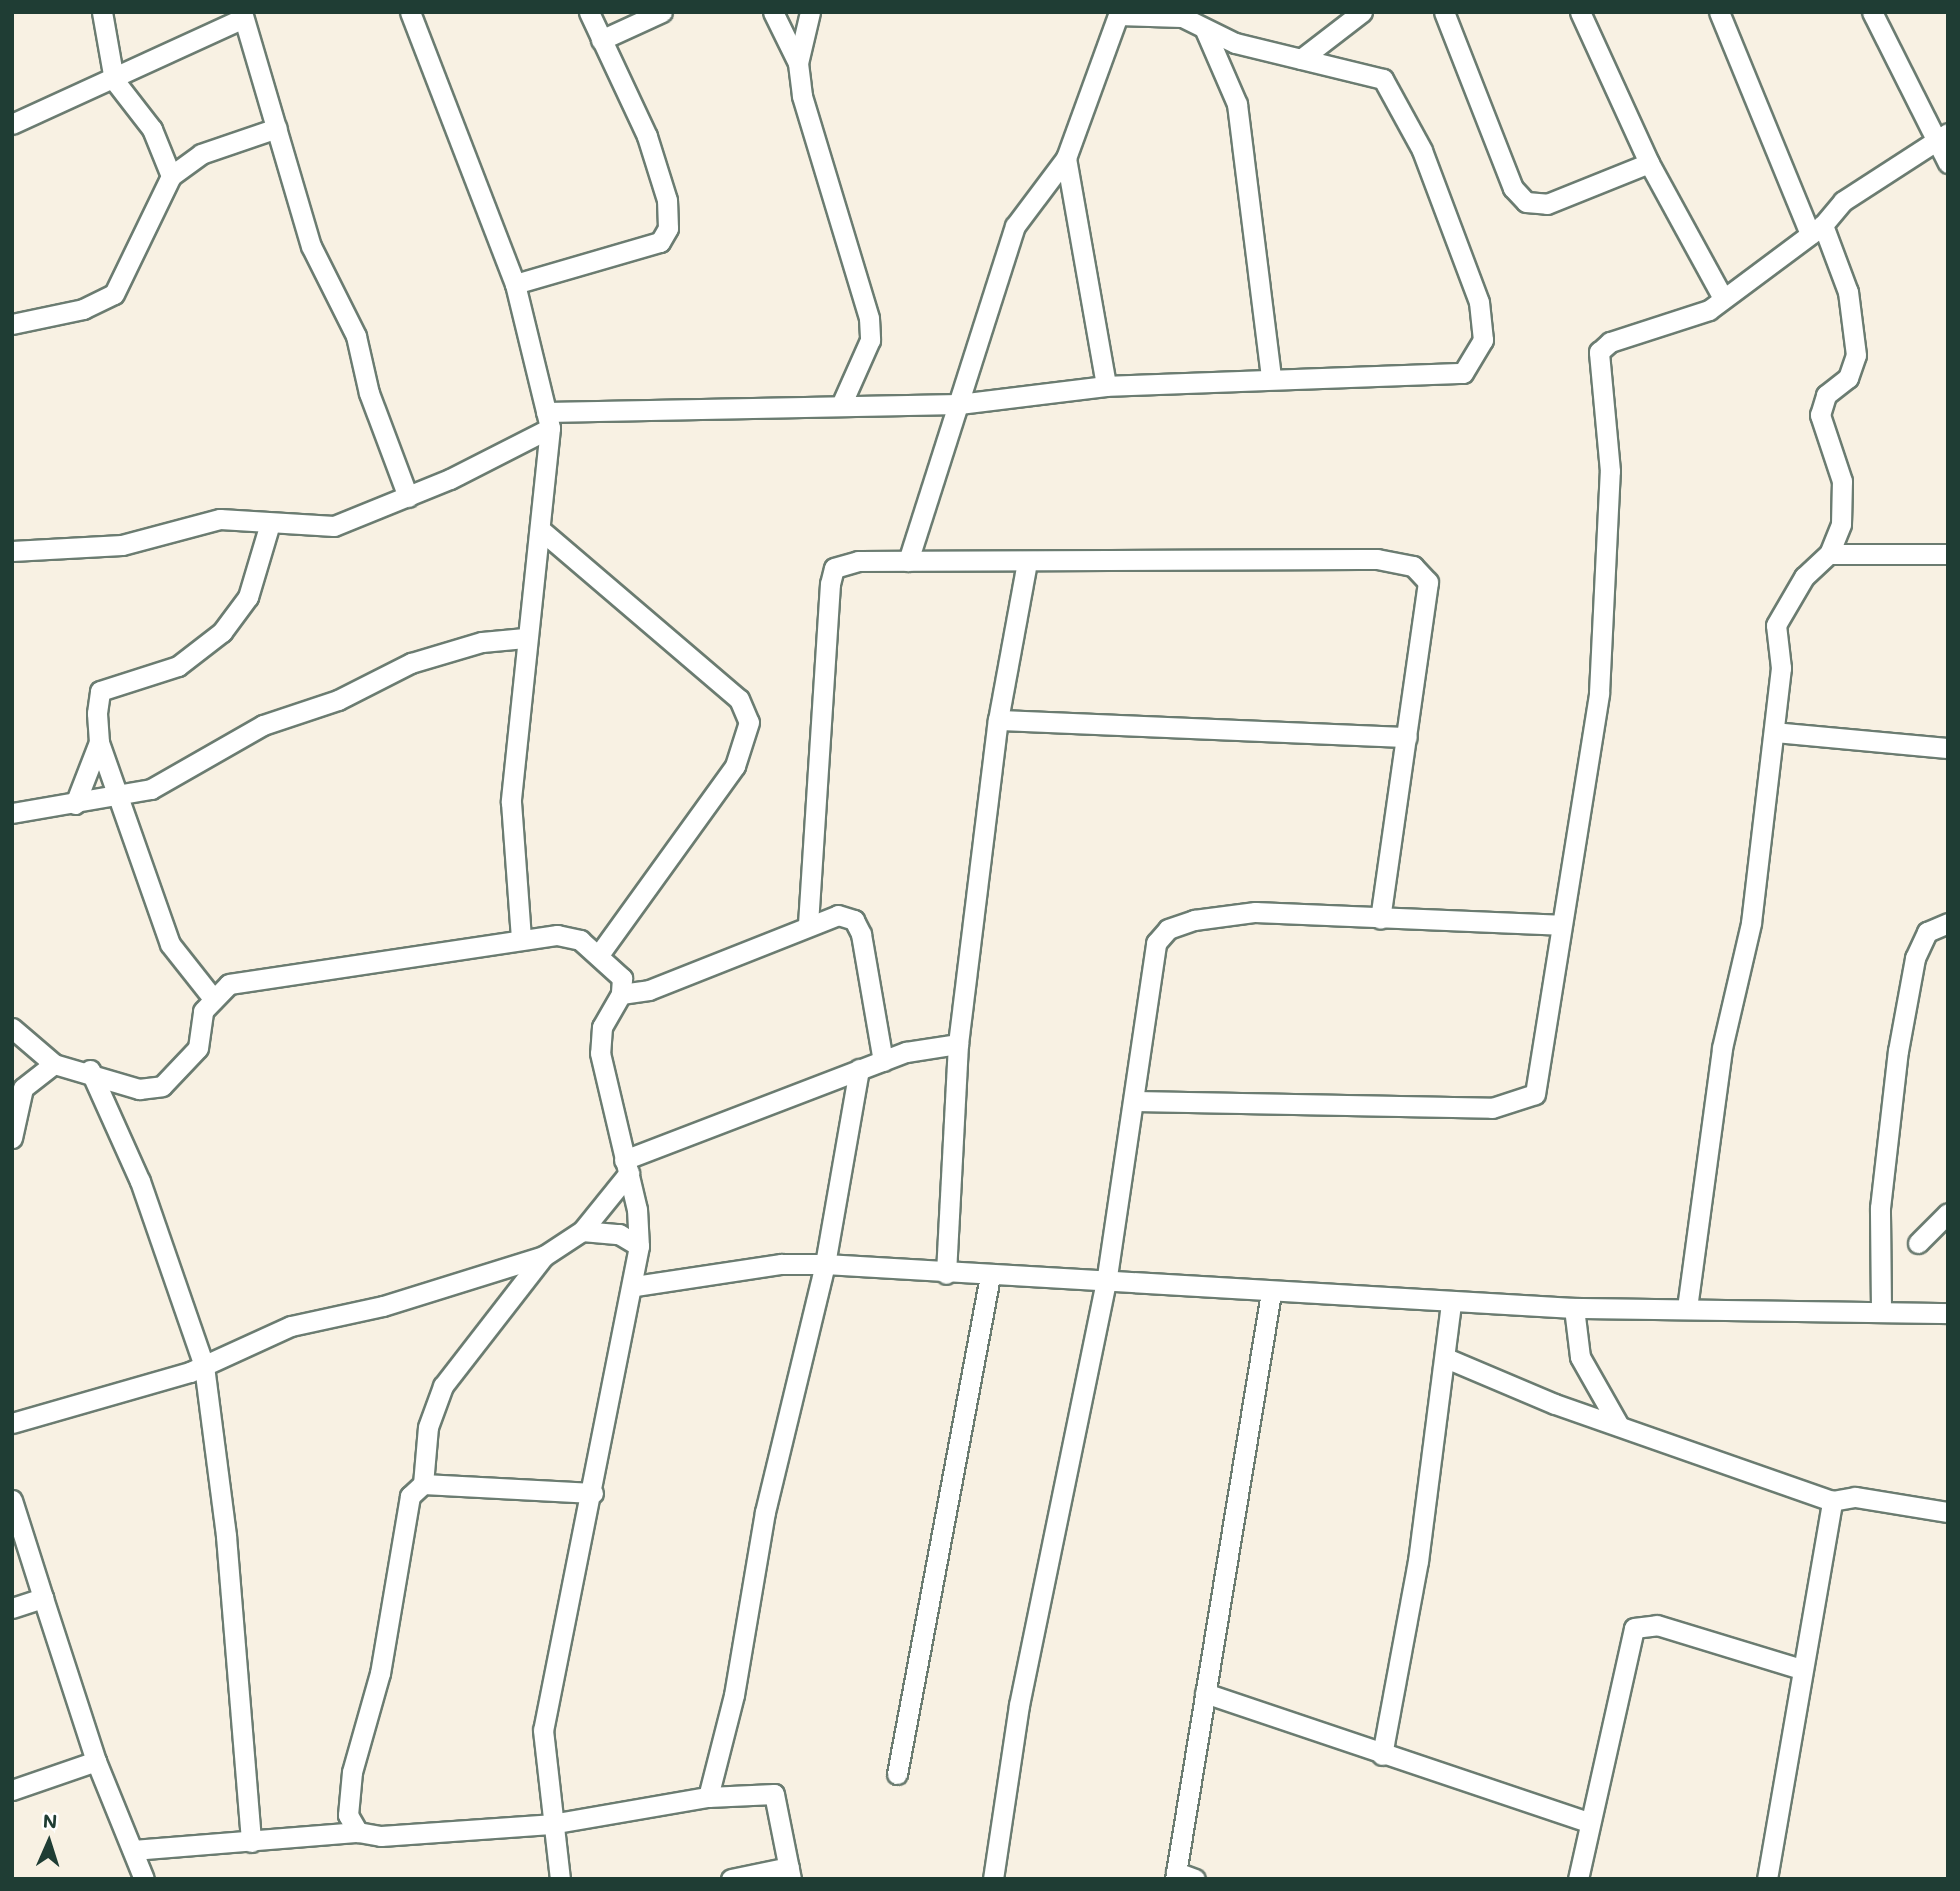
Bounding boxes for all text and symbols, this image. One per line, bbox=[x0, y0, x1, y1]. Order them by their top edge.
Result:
north arrow bbox=[14, 1807, 84, 1877]
text: N bbox=[42, 1808, 58, 1833]

